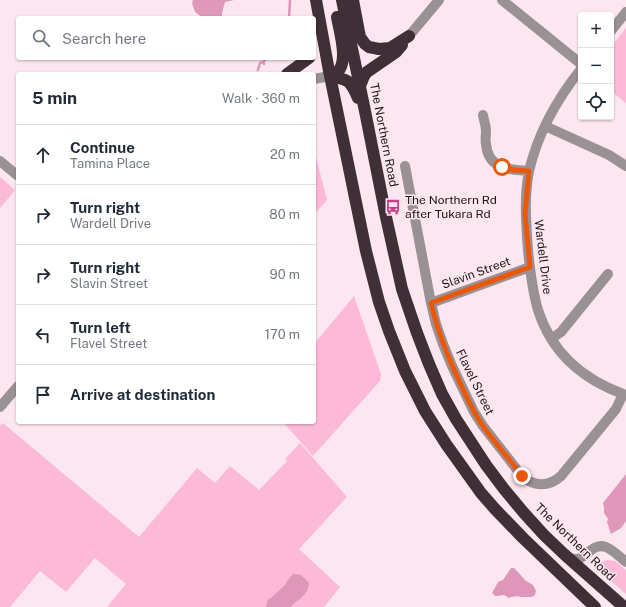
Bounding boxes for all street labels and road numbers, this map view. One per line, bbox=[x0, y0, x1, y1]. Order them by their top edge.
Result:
street label: The Northern Road bbox=[367, 82, 401, 188]
street label: Wardell Drive bbox=[531, 219, 555, 295]
street label: Slavin Street bbox=[440, 254, 513, 292]
street label: Flavel Street bbox=[453, 347, 497, 417]
street label: The Northern Road bbox=[532, 500, 618, 584]

